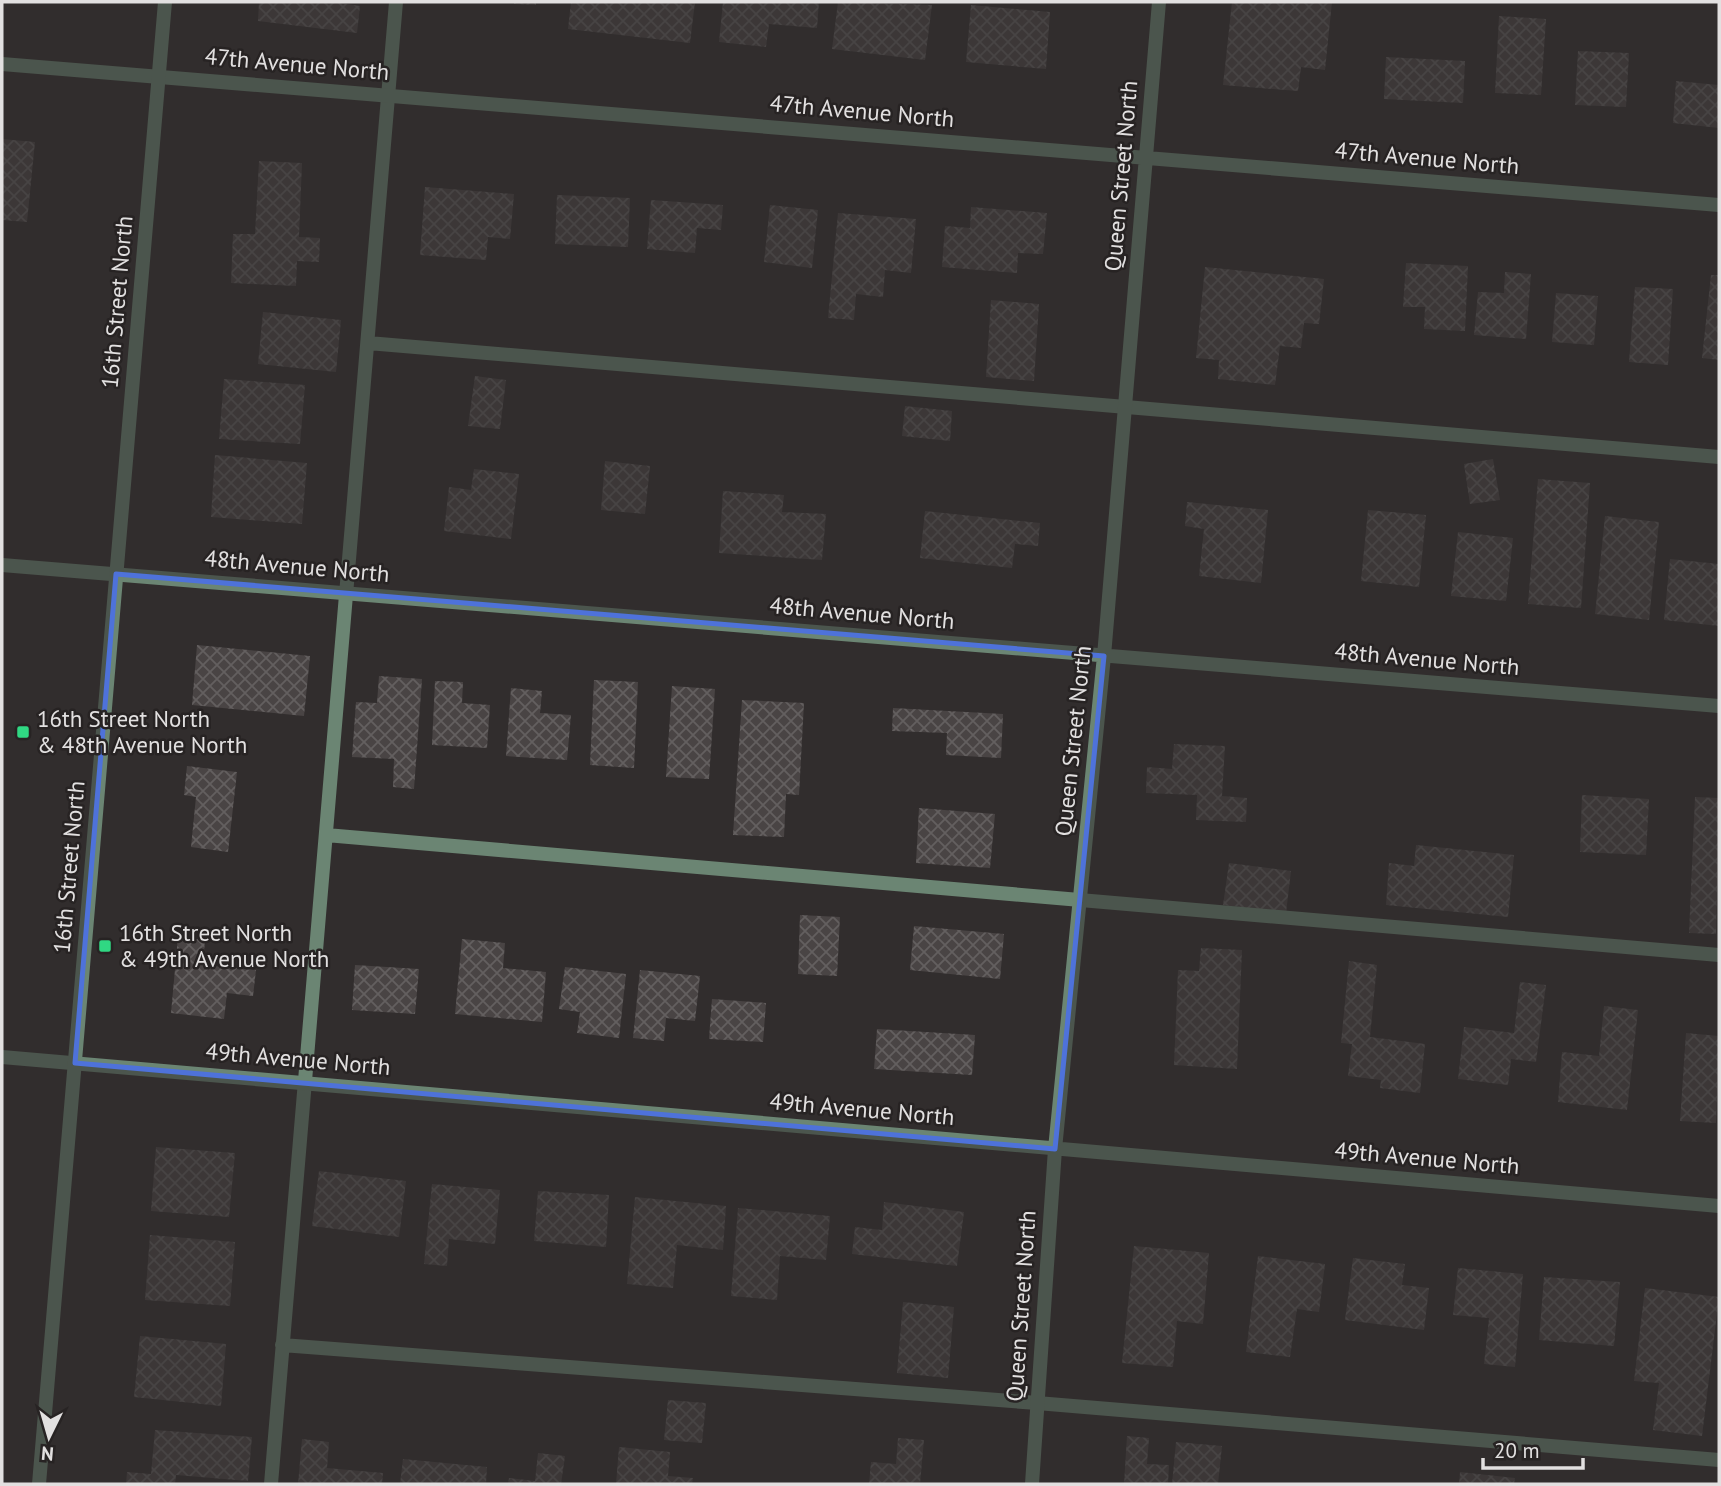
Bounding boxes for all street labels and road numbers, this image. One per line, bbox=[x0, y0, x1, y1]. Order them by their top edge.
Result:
street label: 47th Avenue North bbox=[204, 41, 390, 86]
street label: Queen Street North bbox=[1098, 79, 1143, 273]
street label: 47th Avenue North bbox=[769, 88, 955, 133]
street label: 47th Avenue North bbox=[1334, 135, 1520, 180]
street label: 16th Street North bbox=[95, 214, 138, 389]
street label: 48th Avenue North bbox=[203, 543, 391, 588]
street label: 48th Avenue North bbox=[768, 590, 956, 635]
street label: 48th Avenue North bbox=[1333, 636, 1521, 681]
street label: Queen Street North bbox=[1048, 644, 1097, 838]
street label: 16th Street North bbox=[47, 779, 90, 954]
street label: 49th Avenue North bbox=[204, 1036, 392, 1081]
street label: 49th Avenue North bbox=[768, 1086, 956, 1131]
street label: 49th Avenue North bbox=[1333, 1135, 1521, 1180]
street label: Queen Street North bbox=[999, 1209, 1042, 1403]

